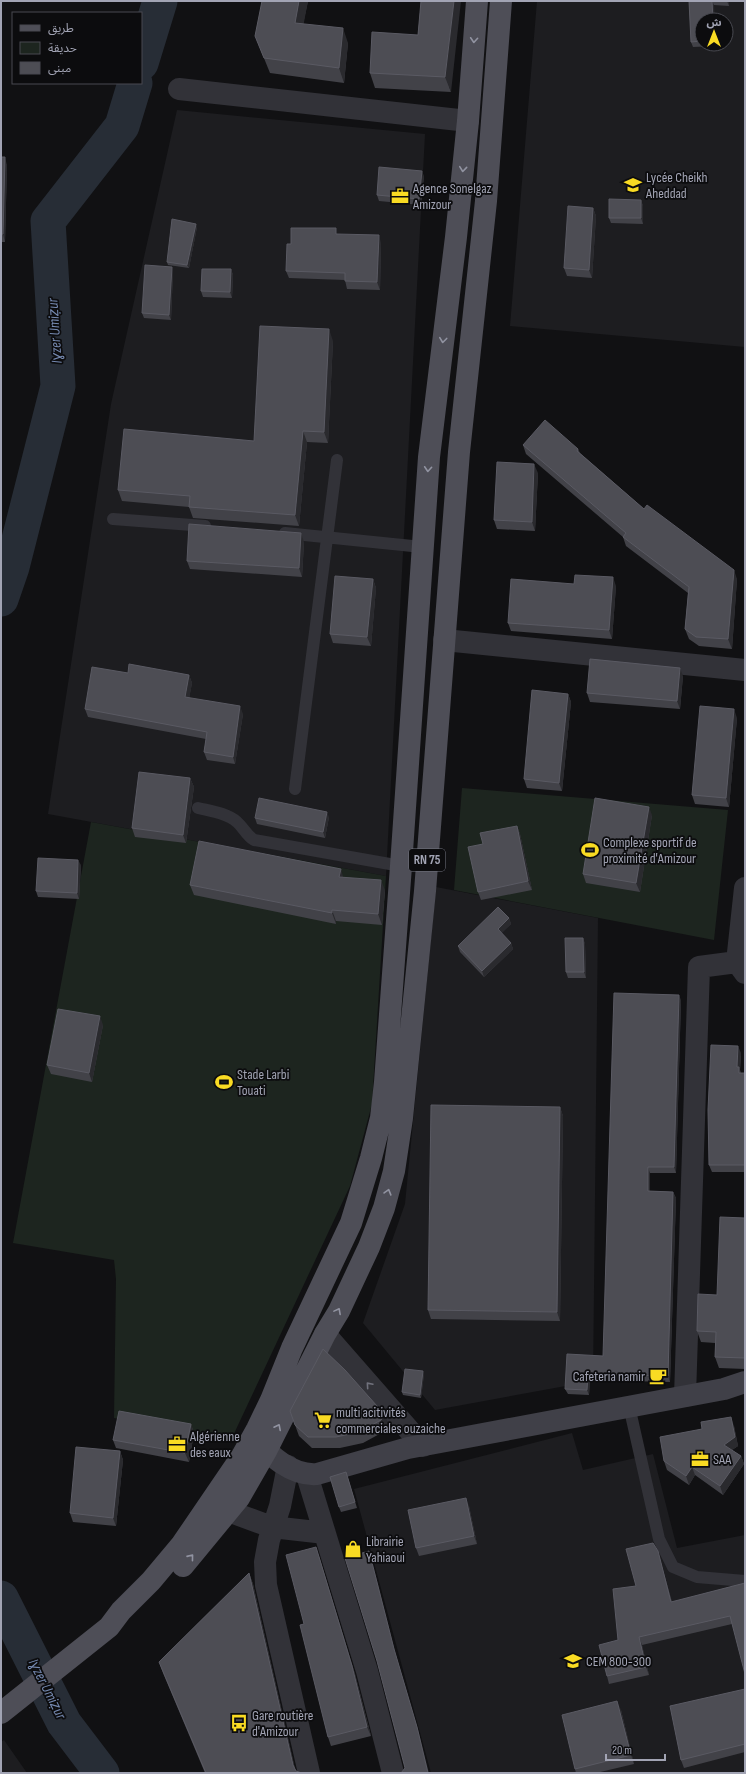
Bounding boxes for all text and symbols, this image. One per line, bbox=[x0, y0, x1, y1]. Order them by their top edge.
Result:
legend bbox=[12, 12, 142, 84]
north arrow bbox=[694, 12, 734, 52]
text: ش bbox=[706, 16, 722, 29]
text: طريق bbox=[48, 21, 74, 36]
one-way arrow bbox=[470, 37, 479, 43]
text: حديقة bbox=[48, 41, 77, 56]
text: مبنى bbox=[48, 61, 71, 76]
one-way arrow bbox=[458, 166, 467, 172]
place label: Lycée Cheikh Aheddad bbox=[645, 169, 708, 202]
school or university icon: Lycée Cheikh Aheddad bbox=[623, 175, 643, 195]
place label: Agence Sonelgaz Amizour bbox=[412, 180, 492, 213]
office icon: Agence Sonelgaz Amizour bbox=[390, 186, 410, 206]
water label: Iɣzer Umiẓur bbox=[43, 297, 67, 364]
one-way arrow bbox=[439, 337, 448, 343]
one-way arrow bbox=[423, 466, 432, 472]
place label: Complexe sportif de proximité d'Amizour bbox=[603, 834, 697, 867]
sports icon: Complexe sportif de proximité d'Amizour bbox=[580, 840, 600, 860]
road number: RN 75 bbox=[409, 849, 445, 871]
place label: Stade Larbi Touati bbox=[237, 1066, 289, 1099]
sports icon: Stade Larbi Touati bbox=[214, 1072, 234, 1092]
one-way arrow bbox=[384, 1189, 392, 1195]
one-way arrow bbox=[333, 1308, 341, 1316]
cafe icon: Cafeteria namir bbox=[648, 1366, 668, 1386]
place label: Cafeteria namir bbox=[573, 1368, 645, 1385]
one-way arrow bbox=[367, 1382, 374, 1390]
place label: multi acitivités commerciales ouzaiche bbox=[336, 1404, 446, 1437]
supermarket icon: multi acitivités commerciales ouzaiche bbox=[313, 1410, 333, 1430]
one-way arrow bbox=[274, 1424, 281, 1431]
place label: Algérienne des eaux bbox=[189, 1428, 240, 1461]
office icon: Algérienne des eaux bbox=[167, 1434, 187, 1454]
office icon: SAA bbox=[690, 1449, 710, 1469]
place label: SAA bbox=[713, 1451, 732, 1468]
place label: Librairie Yahiaoui bbox=[366, 1533, 405, 1566]
shop icon: Librairie Yahiaoui bbox=[343, 1539, 363, 1559]
one-way arrow bbox=[186, 1555, 193, 1562]
school or university icon: CEM 800-300 bbox=[563, 1651, 583, 1671]
place label: CEM 800-300 bbox=[586, 1653, 651, 1670]
water label: Iɣzer Umiẓur bbox=[24, 1656, 71, 1723]
place label: Gare routière d'Amizour bbox=[252, 1707, 313, 1740]
bus stop icon: Gare routière d'Amizour bbox=[229, 1713, 249, 1733]
scale bar bbox=[606, 1736, 665, 1762]
text: 20 m bbox=[612, 1743, 632, 1758]

